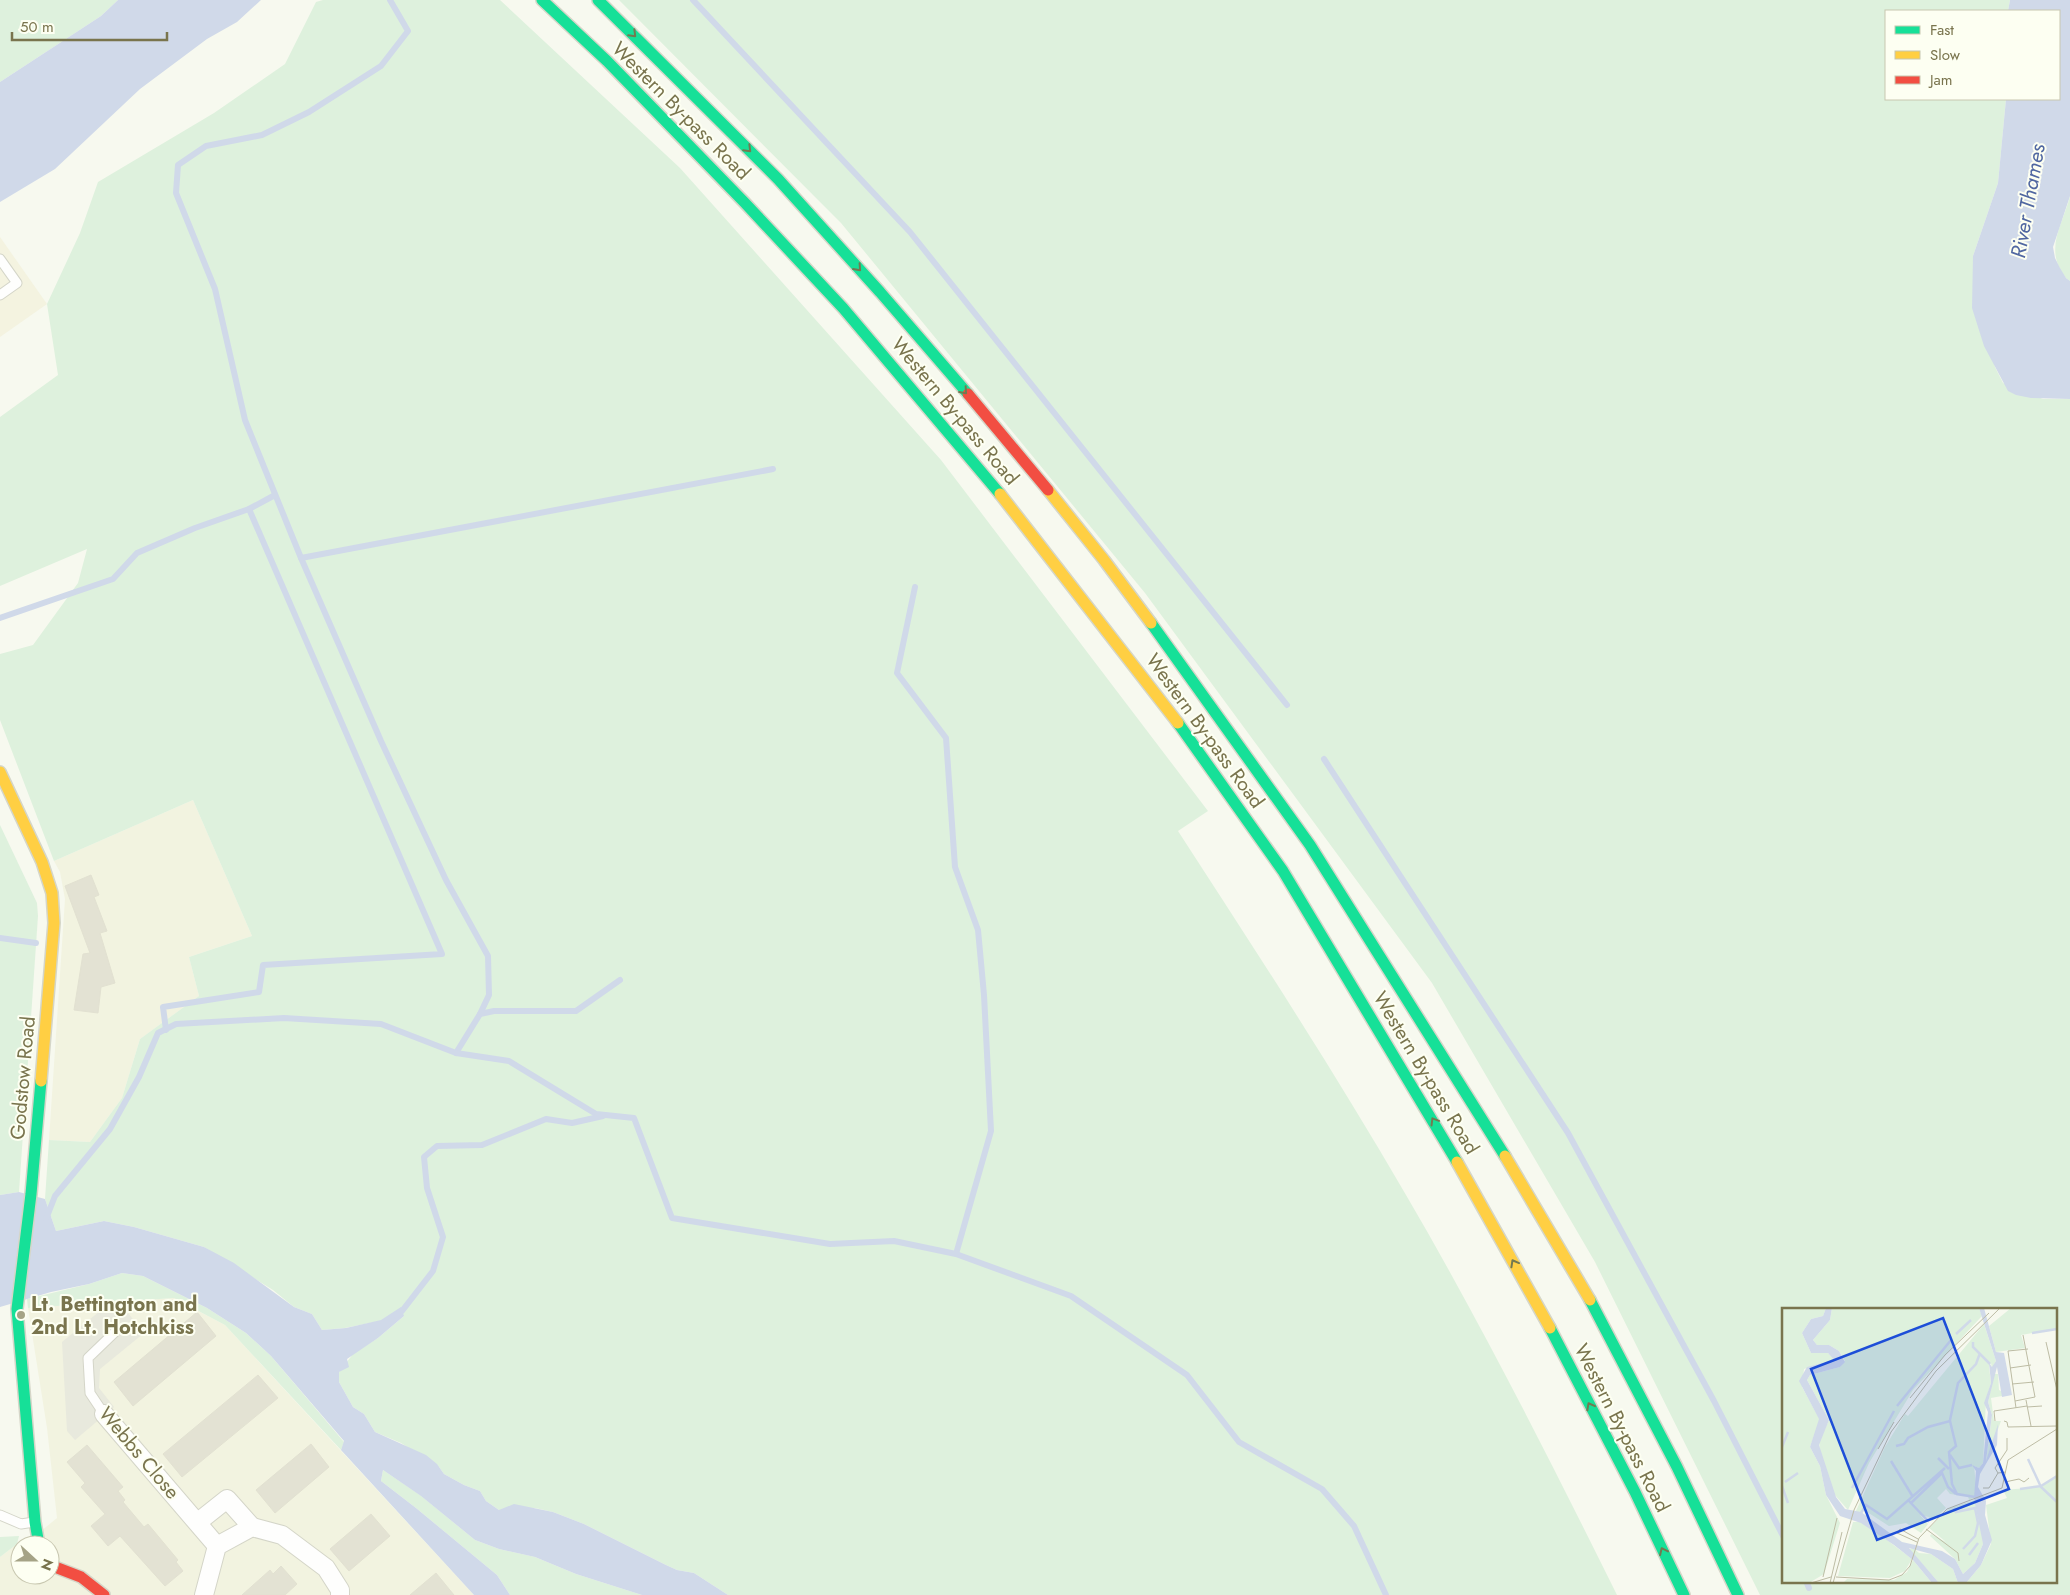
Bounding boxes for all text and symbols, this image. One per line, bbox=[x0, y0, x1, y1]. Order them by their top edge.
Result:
scale bar bbox=[12, 10, 168, 42]
legend bbox=[1885, 10, 2060, 100]
text: 50 m bbox=[20, 16, 54, 38]
text: Fast bbox=[1930, 19, 1954, 41]
one-way arrow bbox=[627, 28, 636, 37]
street label: Western By-pass Road bbox=[605, 35, 757, 187]
text: Slow bbox=[1930, 44, 1961, 66]
text: Jam bbox=[1928, 69, 1953, 91]
water label: River Thames bbox=[2003, 141, 2053, 261]
one-way arrow bbox=[742, 143, 751, 152]
one-way arrow bbox=[852, 262, 861, 271]
street label: Western By-pass Road bbox=[884, 331, 1026, 491]
one-way arrow bbox=[959, 385, 968, 394]
street label: Western By-pass Road bbox=[1139, 647, 1271, 815]
street label: Western By-pass Road bbox=[1366, 986, 1486, 1160]
street label: Godstow Road bbox=[3, 1015, 43, 1141]
one-way arrow bbox=[1430, 1118, 1440, 1127]
one-way arrow bbox=[1510, 1259, 1520, 1268]
place label: Lt. Bettington and 2nd Lt. Hotchkiss bbox=[31, 1290, 197, 1342]
inset map bbox=[1782, 1308, 2058, 1582]
marker: Lt. Bettington and 2nd Lt. Hotchkiss bbox=[15, 1309, 27, 1321]
street label: Western By-pass Road bbox=[1567, 1339, 1677, 1517]
street label: Webbs Close bbox=[92, 1400, 186, 1506]
one-way arrow bbox=[1586, 1402, 1596, 1411]
north arrow bbox=[10, 1535, 60, 1585]
one-way arrow bbox=[1659, 1547, 1670, 1556]
text: N bbox=[36, 1556, 58, 1573]

